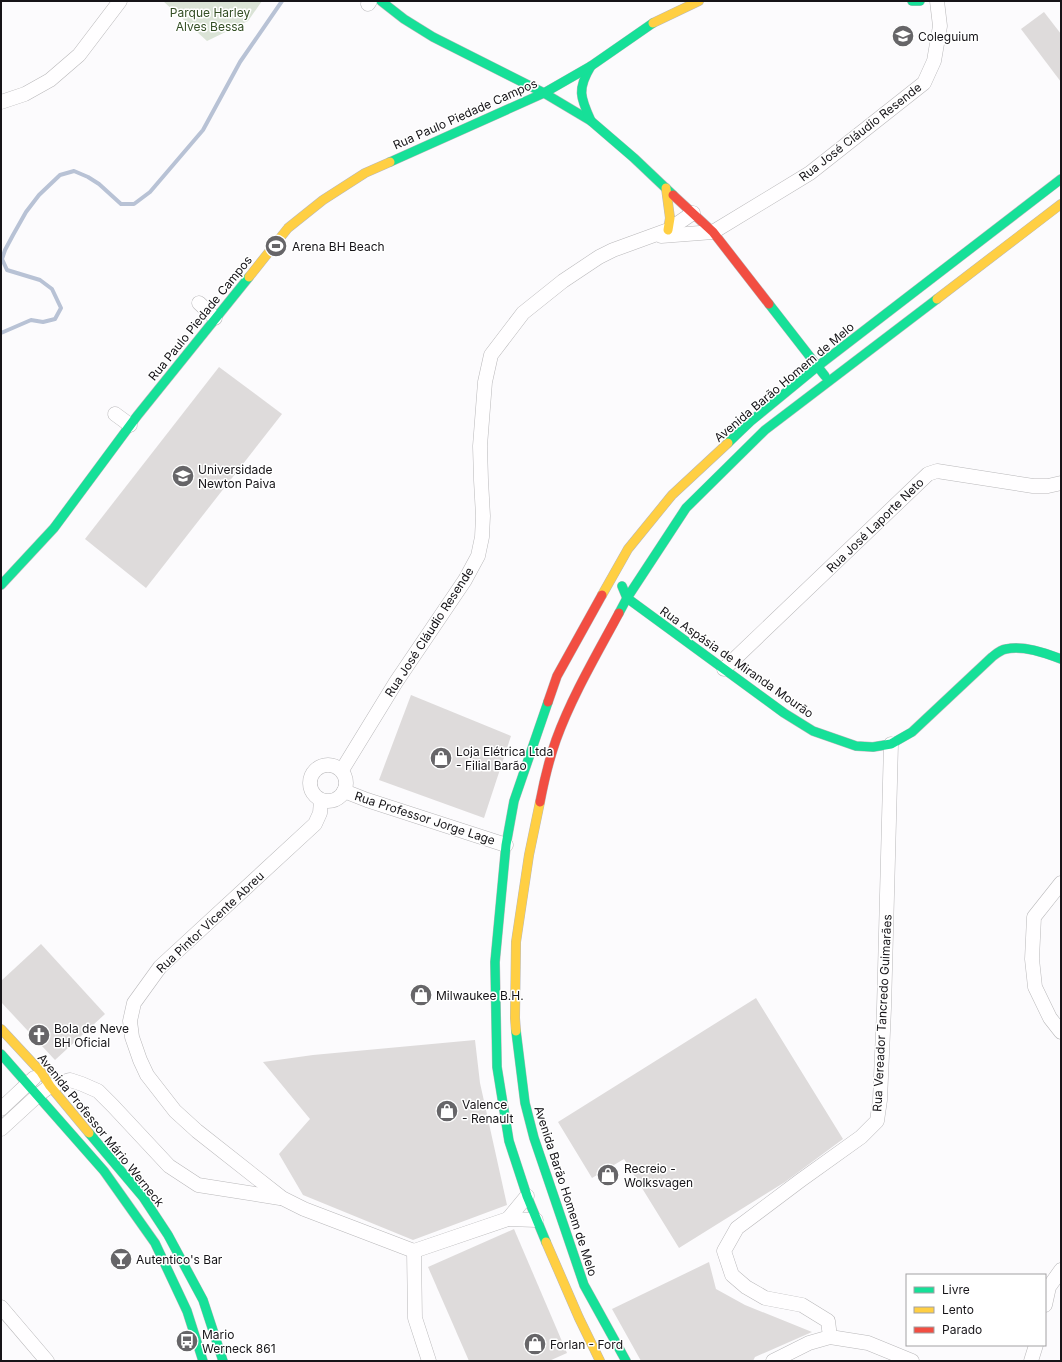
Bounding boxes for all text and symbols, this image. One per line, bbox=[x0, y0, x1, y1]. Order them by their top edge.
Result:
park label: Parque Harley Alves Bessa bbox=[170, 5, 250, 34]
school or university icon: Coleguium bbox=[890, 23, 916, 49]
place label: Coleguium bbox=[918, 29, 979, 44]
street label: Rua Paulo Piedade Campos bbox=[391, 75, 539, 153]
street label: Rua José Cláudio Resende bbox=[796, 80, 924, 184]
sports icon: Arena BH Beach bbox=[263, 233, 289, 259]
place label: Arena BH Beach bbox=[292, 239, 385, 254]
street label: Rua Paulo Piedade Campos bbox=[145, 253, 255, 383]
street label: Avenida Barão Homem de Melo bbox=[711, 319, 857, 445]
place label: Universidade Newton Paiva bbox=[198, 462, 276, 491]
school or university icon: Universidade Newton Paiva bbox=[170, 463, 196, 489]
street label: Rua José Laporte Neto bbox=[823, 475, 927, 575]
street label: Rua José Cláudio Resende bbox=[382, 564, 476, 700]
street label: Rua Aspásia de Miranda Mourão bbox=[657, 603, 817, 721]
place label: Loja Elétrica Ltda - Filial Barão bbox=[456, 744, 553, 773]
shop icon: Loja Elétrica Ltda - Filial Barão bbox=[428, 745, 454, 771]
street label: Rua Professor Jorge Lage bbox=[353, 788, 497, 848]
street label: Rua Pintor Vicente Abreu bbox=[153, 868, 267, 976]
street label: Rua Vereador Tancredo Guimarães bbox=[869, 914, 895, 1112]
shop icon: Milwaukee B.H. bbox=[408, 982, 434, 1008]
place label: Milwaukee B.H. bbox=[436, 988, 524, 1003]
place label: Bola de Neve BH Oficial bbox=[54, 1021, 129, 1050]
church icon: Bola de Neve BH Oficial bbox=[26, 1022, 52, 1048]
street label: Avenida Professor Mário Werneck bbox=[35, 1050, 168, 1210]
place label: Valence - Renault bbox=[462, 1097, 513, 1126]
shop icon: Valence - Renault bbox=[434, 1098, 460, 1124]
street label: Avenida Barão Homem de Melo bbox=[531, 1104, 601, 1278]
place label: Recreio - Wolksvagen bbox=[624, 1161, 693, 1190]
shop icon: Recreio - Wolksvagen bbox=[595, 1162, 621, 1188]
bar icon: Autentico's Bar bbox=[108, 1246, 134, 1272]
place label: Autentico's Bar bbox=[136, 1252, 223, 1267]
legend bbox=[906, 1274, 1046, 1346]
text: Livre bbox=[942, 1282, 970, 1297]
text: Lento bbox=[942, 1302, 974, 1317]
text: Parado bbox=[942, 1322, 982, 1337]
place label: Mario Werneck 861 bbox=[202, 1327, 276, 1356]
bus stop icon: Mario Werneck 861 bbox=[174, 1328, 200, 1354]
shop icon: Forlan - Ford bbox=[522, 1331, 548, 1357]
place label: Forlan - Ford bbox=[550, 1337, 623, 1352]

